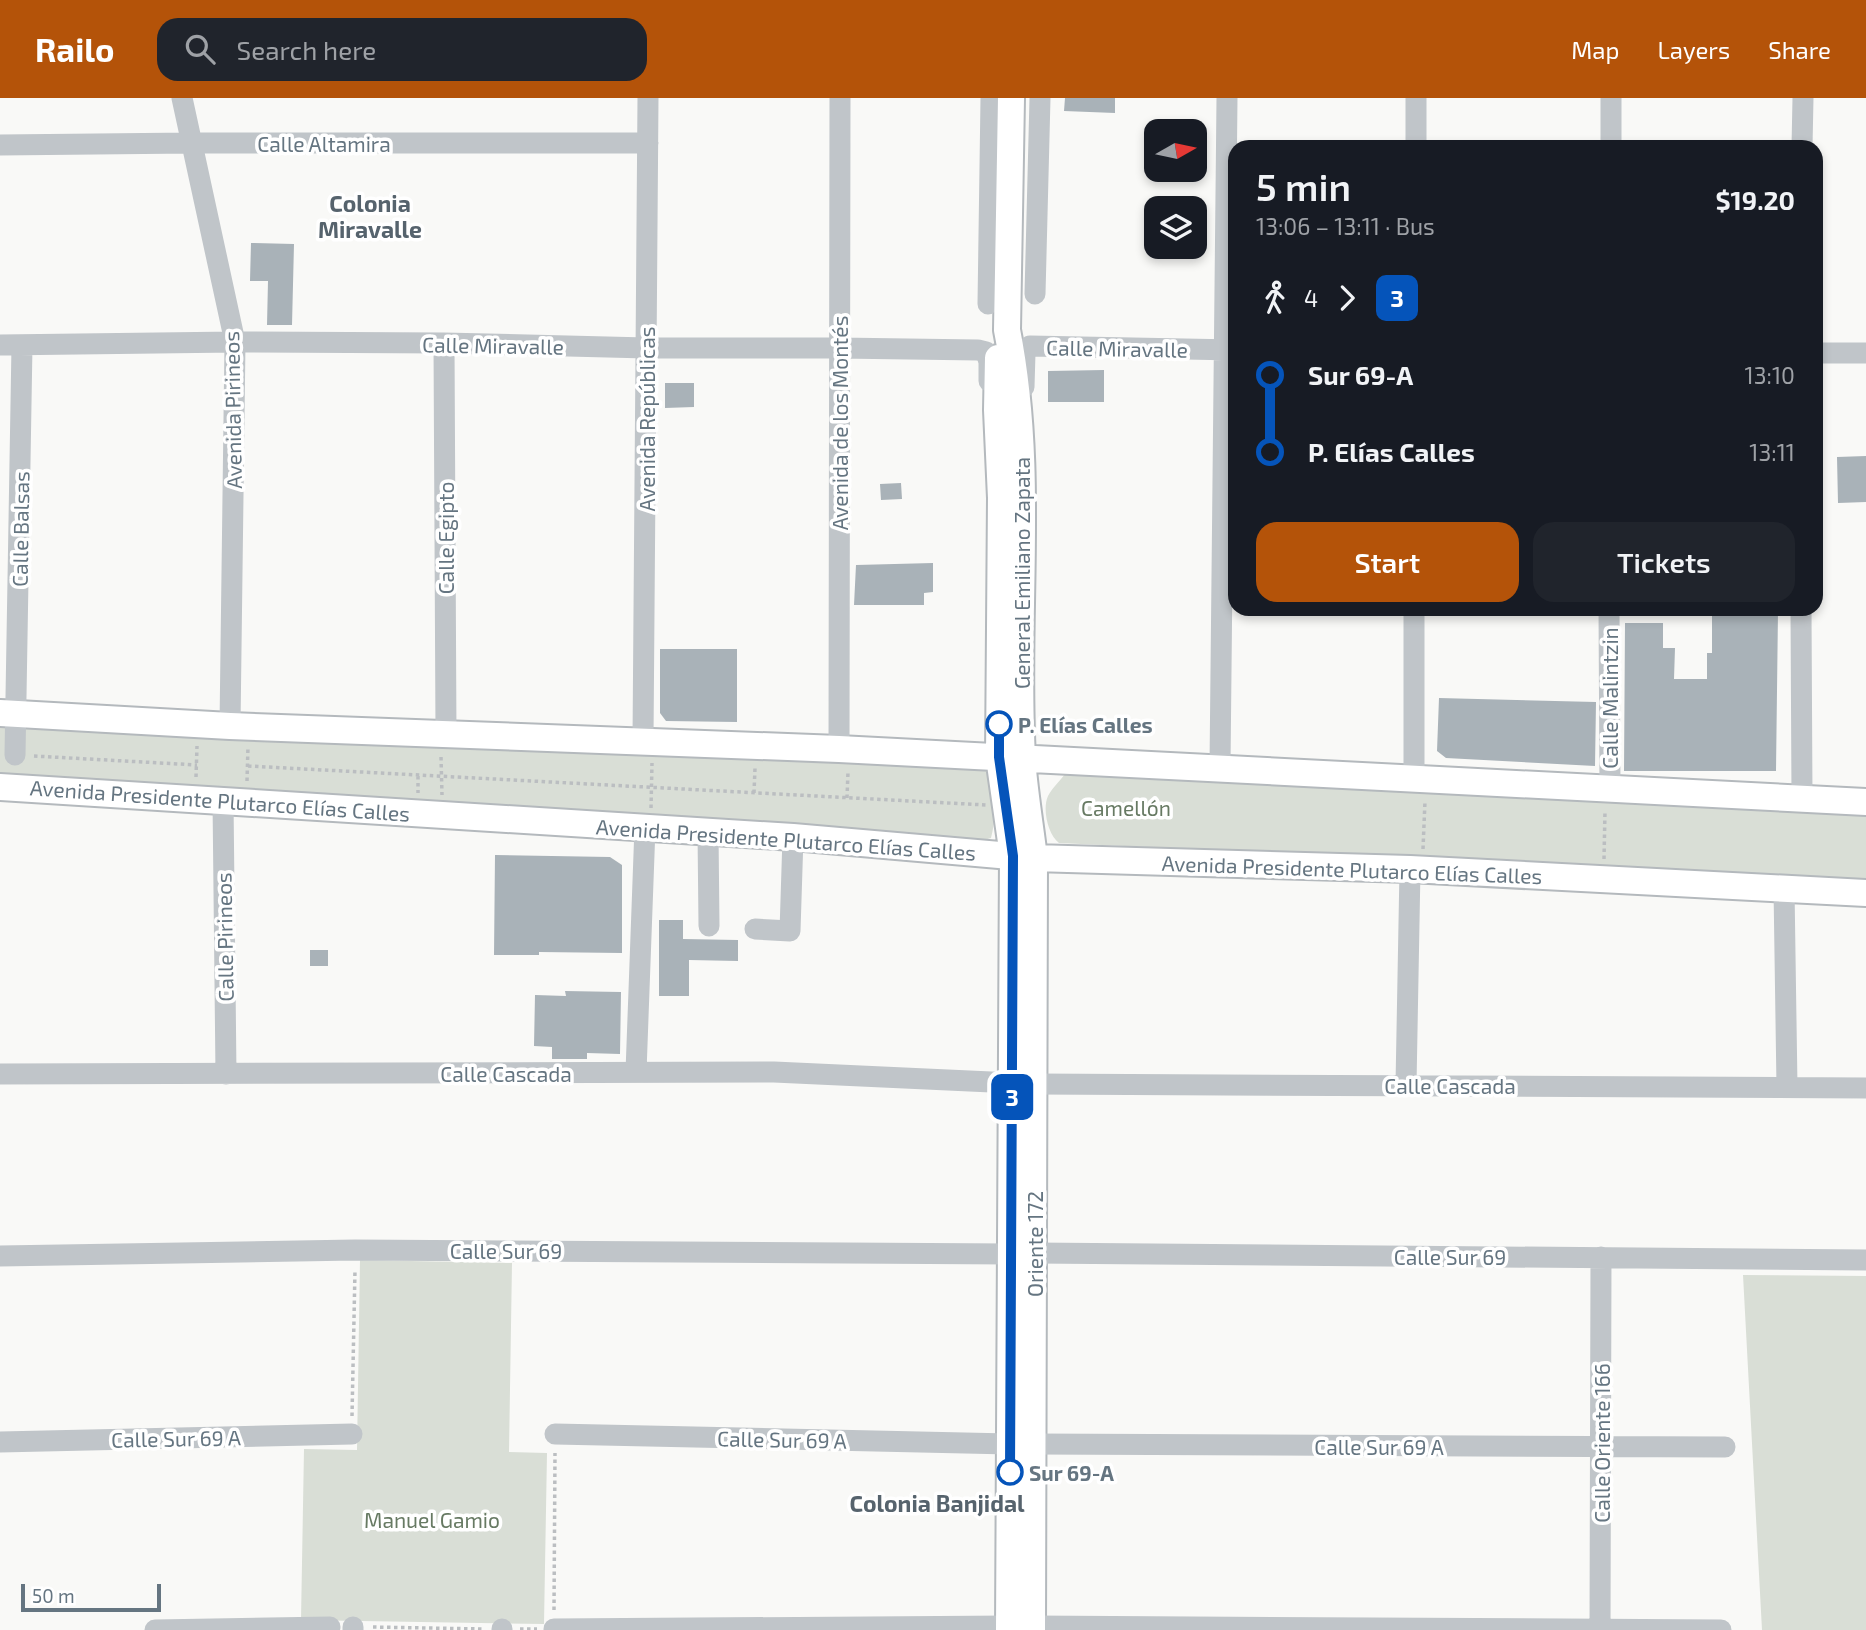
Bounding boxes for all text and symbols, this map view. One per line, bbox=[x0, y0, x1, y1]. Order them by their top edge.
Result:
search box bbox=[157, 18, 647, 81]
text: Railo bbox=[35, 29, 115, 69]
icon: search bbox=[181, 30, 219, 68]
text: Search here bbox=[237, 34, 376, 65]
text: Map bbox=[1571, 35, 1619, 64]
text: Layers bbox=[1657, 35, 1730, 64]
text: Share bbox=[1768, 35, 1831, 64]
north arrow bbox=[1144, 119, 1208, 182]
map controls bbox=[1144, 119, 1207, 259]
street label: Calle Altamira bbox=[257, 131, 391, 156]
text: 5 min bbox=[1256, 163, 1351, 209]
text: $19.20 bbox=[1715, 184, 1795, 215]
district label: Colonia Miravalle bbox=[318, 189, 422, 243]
button: layers bbox=[1144, 196, 1207, 259]
text: 13:06 – 13:11 · Bus bbox=[1256, 212, 1435, 240]
icon: walk bbox=[1256, 279, 1294, 317]
icon: forward bbox=[1328, 279, 1366, 317]
text: 3 bbox=[1390, 283, 1404, 312]
text: 4 bbox=[1304, 284, 1318, 312]
street label: Avenida de los Montés bbox=[827, 316, 852, 530]
street label: Avenida Repúblicas bbox=[634, 327, 659, 511]
street label: Avenida Pirineos bbox=[218, 331, 246, 489]
street label: Calle Miravalle bbox=[422, 331, 564, 359]
street label: Calle Miravalle bbox=[1046, 334, 1188, 362]
text: Sur 69-A bbox=[1308, 359, 1413, 390]
text: 13:10 bbox=[1745, 361, 1795, 389]
text: P. Elías Calles bbox=[1308, 436, 1475, 467]
text: 13:11 bbox=[1749, 438, 1795, 466]
street label: General Emiliano Zapata bbox=[1009, 457, 1034, 689]
street label: Calle Balsas bbox=[6, 471, 34, 587]
street label: Calle Egipto bbox=[433, 482, 458, 594]
button: Start bbox=[1256, 522, 1519, 602]
button: Tickets bbox=[1533, 522, 1795, 602]
street label: Calle Malintzin bbox=[1597, 627, 1622, 769]
marker: P. Elías Calles bbox=[986, 711, 1012, 737]
place label: P. Elías Calles bbox=[1018, 712, 1153, 737]
street label: Avenida Presidente Plutarco Elías Calles bbox=[29, 774, 411, 826]
park label: Camellón bbox=[1081, 795, 1171, 820]
street label: Avenida Presidente Plutarco Elías Calles bbox=[595, 813, 977, 865]
street label: Avenida Presidente Plutarco Elías Calles bbox=[1161, 850, 1543, 888]
street label: Calle Pirineos bbox=[210, 872, 238, 1002]
street label: Calle Cascada bbox=[440, 1061, 572, 1086]
street label: Calle Cascada bbox=[1384, 1073, 1516, 1098]
line badge: 3 bbox=[989, 1074, 1035, 1120]
text: 3 bbox=[1005, 1082, 1019, 1111]
street label: Oriente 172 bbox=[1022, 1191, 1047, 1297]
street label: Calle Sur 69 bbox=[450, 1238, 562, 1263]
street label: Calle Sur 69 bbox=[1394, 1244, 1506, 1269]
street label: Calle Oriente 166 bbox=[1589, 1363, 1614, 1523]
street label: Calle Sur 69 A bbox=[111, 1424, 241, 1452]
street label: Calle Sur 69 A bbox=[717, 1425, 847, 1453]
street label: Calle Sur 69 A bbox=[1314, 1434, 1444, 1459]
marker: Sur 69-A bbox=[997, 1459, 1023, 1485]
place label: Sur 69-A bbox=[1029, 1460, 1114, 1485]
district label: Colonia Banjidal bbox=[849, 1489, 1025, 1517]
park label: Manuel Gamio bbox=[364, 1507, 500, 1532]
scale bar bbox=[21, 1581, 161, 1613]
text: 50 m bbox=[32, 1584, 75, 1607]

